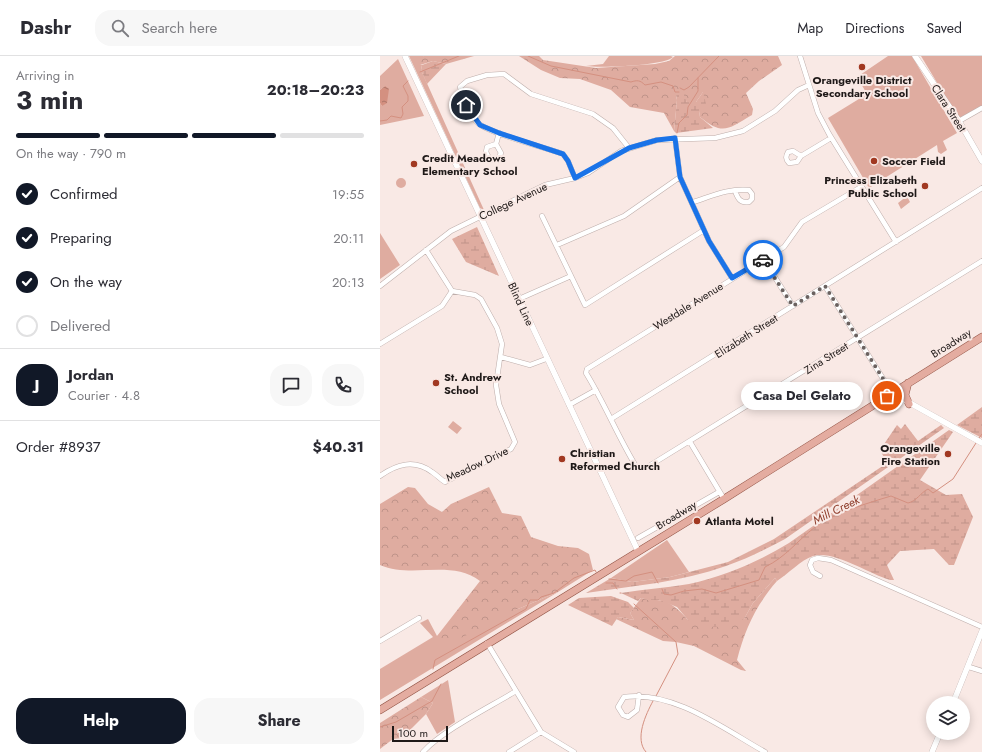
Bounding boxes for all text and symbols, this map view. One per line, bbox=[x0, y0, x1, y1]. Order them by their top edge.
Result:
search box bbox=[95, 10, 375, 46]
text: Dashr bbox=[20, 14, 71, 41]
icon: search bbox=[109, 17, 131, 39]
text: Search here bbox=[141, 17, 217, 39]
text: Map bbox=[797, 18, 823, 38]
text: Directions bbox=[845, 18, 905, 38]
text: Saved bbox=[927, 18, 962, 38]
marker: Orangeville District Secondary School bbox=[857, 62, 867, 72]
text: Arriving in bbox=[16, 66, 74, 85]
place label: Orangeville District Secondary School bbox=[812, 72, 912, 101]
text: 20:18–20:23 bbox=[267, 79, 364, 101]
text: 3 min bbox=[16, 81, 83, 119]
street label: Clara Street bbox=[928, 81, 971, 135]
pin bbox=[449, 88, 483, 122]
icon: home bbox=[455, 94, 477, 116]
text: On the way · 790 m bbox=[16, 144, 126, 163]
place label: Credit Meadows Elementary School bbox=[422, 150, 517, 179]
place label: Soccer Field bbox=[882, 153, 946, 169]
marker: Soccer Field bbox=[869, 156, 879, 166]
marker: Credit Meadows Elementary School bbox=[409, 159, 419, 169]
place label: Princess Elizabeth Public School bbox=[824, 172, 917, 201]
street label: College Avenue bbox=[476, 178, 550, 224]
marker: Princess Elizabeth Public School bbox=[920, 181, 930, 191]
icon: check bbox=[16, 183, 38, 205]
text: Confirmed bbox=[50, 183, 118, 205]
text: 19:55 bbox=[332, 185, 364, 204]
icon: check bbox=[16, 227, 38, 249]
text: Preparing bbox=[50, 227, 112, 249]
text: 20:11 bbox=[333, 229, 364, 248]
courier bbox=[743, 240, 783, 280]
icon: car bbox=[752, 249, 774, 271]
icon: check bbox=[16, 271, 38, 293]
text: On the way bbox=[50, 271, 122, 293]
text: 20:13 bbox=[332, 273, 364, 292]
street label: Westdale Avenue bbox=[650, 278, 726, 334]
street label: Blind Line bbox=[504, 280, 538, 329]
street label: Elizabeth Street bbox=[711, 310, 781, 362]
text: Delivered bbox=[50, 315, 111, 337]
street label: Broadway bbox=[928, 324, 974, 362]
street label: Zina Street bbox=[801, 338, 852, 378]
text: Jordan bbox=[68, 364, 114, 386]
button: chat bbox=[270, 364, 312, 406]
button: phone bbox=[322, 364, 364, 406]
place label: St. Andrew School bbox=[444, 369, 502, 398]
text: J bbox=[35, 374, 39, 396]
marker: St. Andrew School bbox=[431, 378, 441, 388]
pin bbox=[870, 379, 904, 413]
callout: Casa Del Gelato bbox=[741, 382, 863, 410]
icon: bag bbox=[876, 385, 898, 407]
text: Courier · 4.8 bbox=[68, 386, 140, 405]
text: Casa Del Gelato bbox=[753, 386, 851, 405]
text: Order #8937 bbox=[16, 436, 101, 458]
text: $40.31 bbox=[312, 436, 364, 458]
place label: Orangeville Fire Station bbox=[880, 440, 940, 469]
street label: Meadow Drive bbox=[443, 442, 511, 485]
place label: Christian Reformed Church bbox=[570, 445, 660, 474]
marker: Orangeville Fire Station bbox=[943, 449, 953, 459]
marker: Christian Reformed Church bbox=[557, 454, 567, 464]
water label: Mill Creek bbox=[809, 490, 863, 529]
street label: Broadway bbox=[653, 497, 699, 533]
place label: Atlanta Motel bbox=[704, 513, 774, 529]
marker: Atlanta Motel bbox=[692, 516, 702, 526]
map controls bbox=[926, 696, 970, 740]
button: layers bbox=[926, 696, 970, 740]
button: Help bbox=[16, 698, 186, 744]
button: Share bbox=[194, 698, 364, 744]
scale bar bbox=[392, 724, 448, 743]
text: 100 m bbox=[398, 725, 428, 741]

